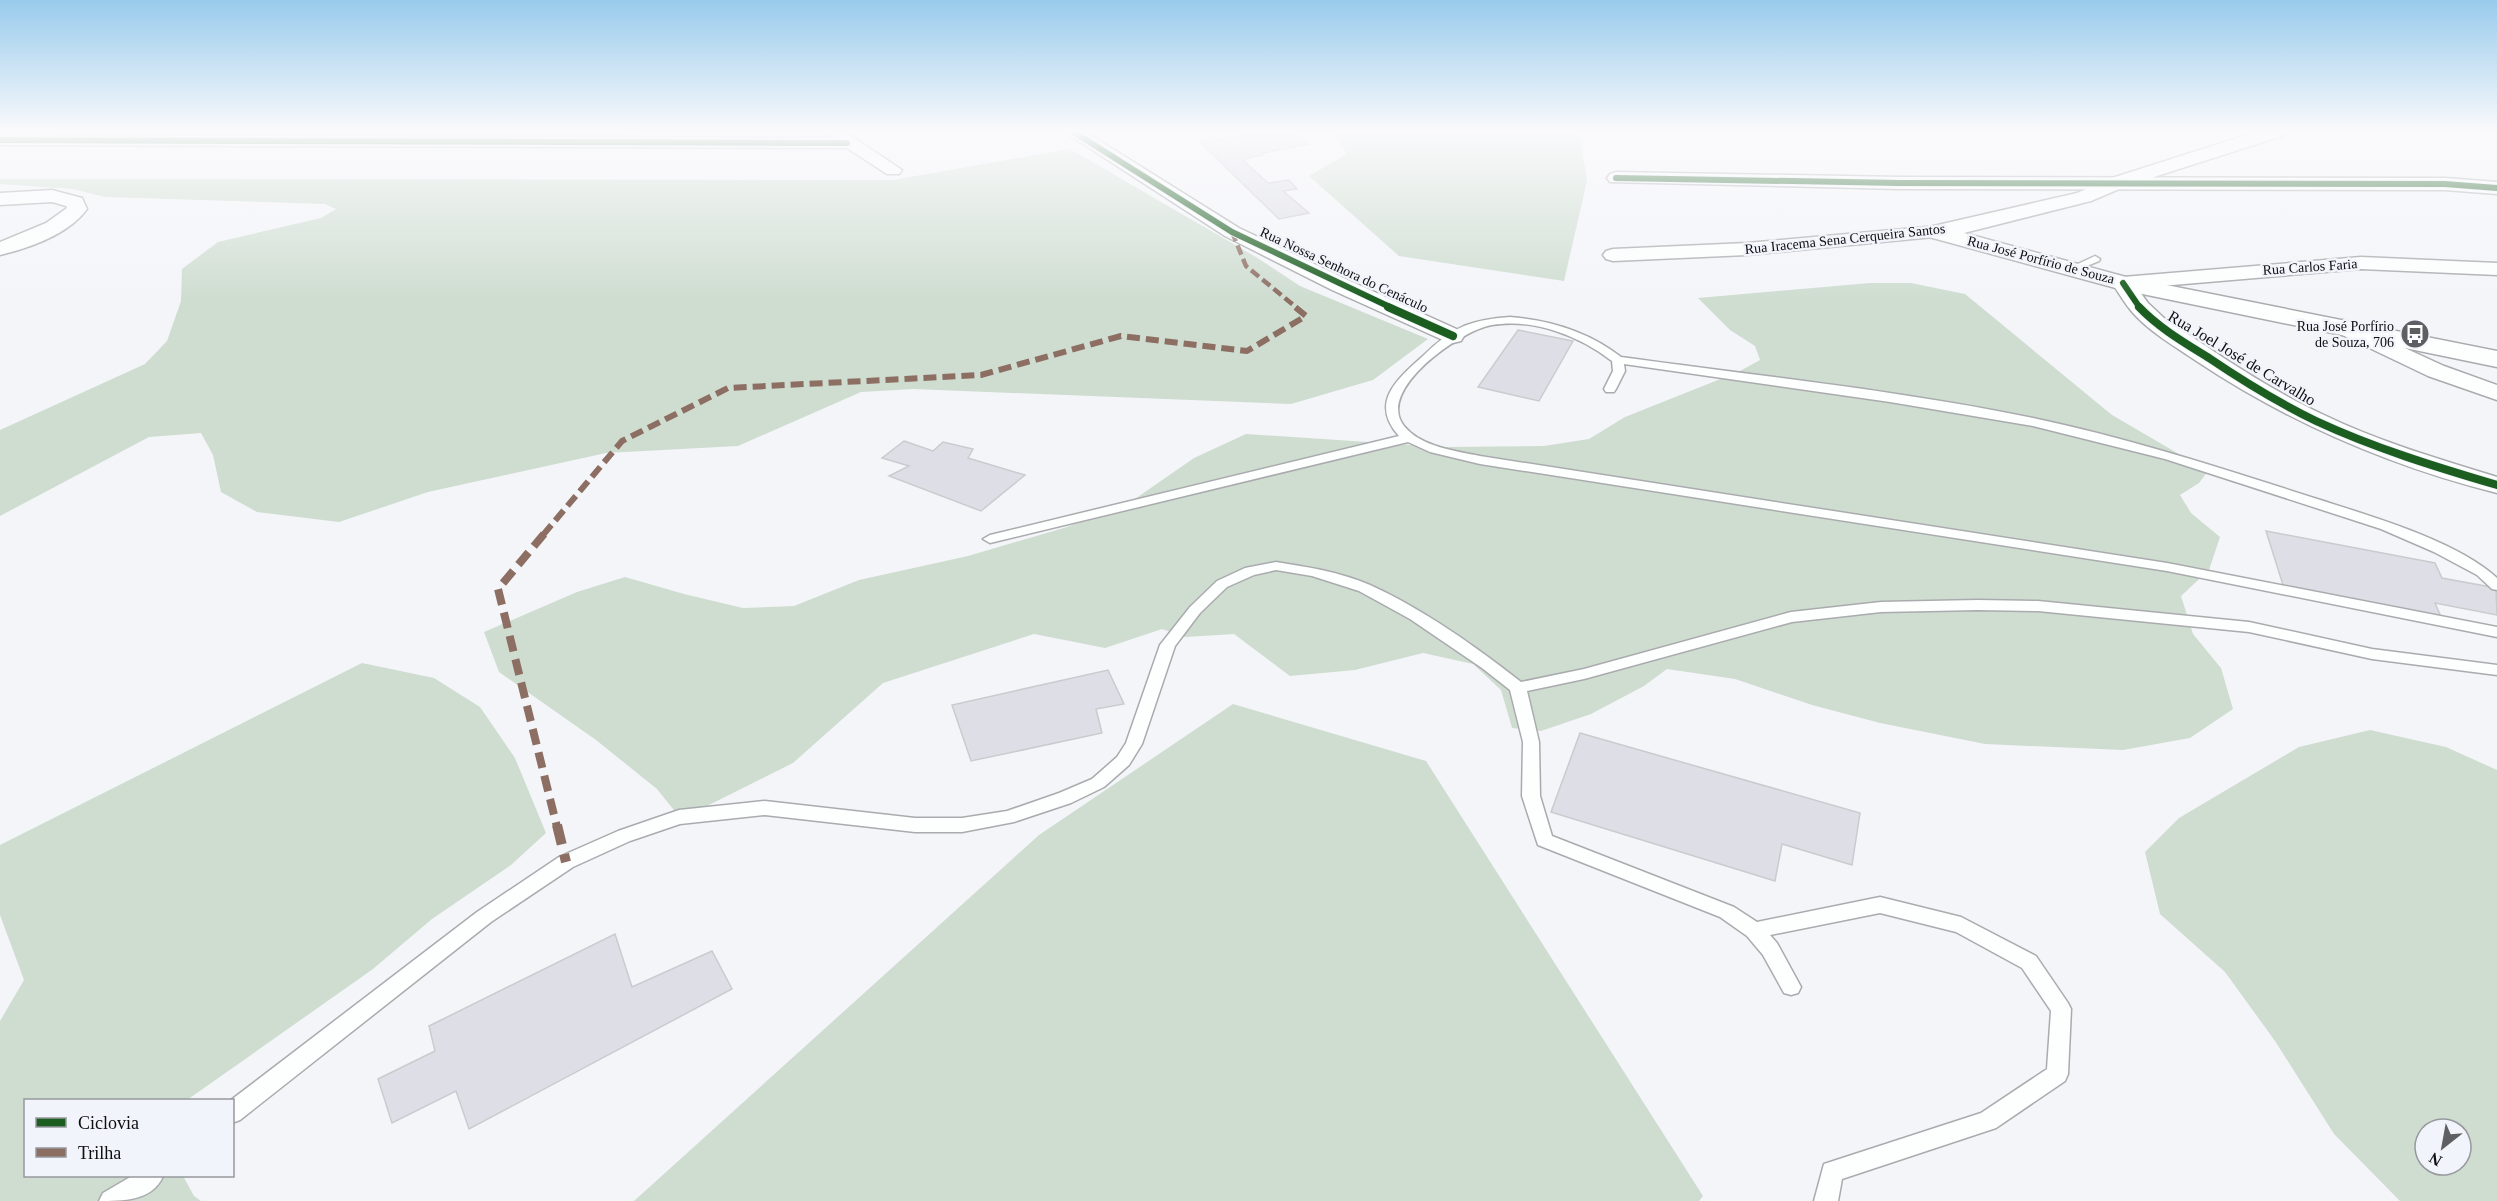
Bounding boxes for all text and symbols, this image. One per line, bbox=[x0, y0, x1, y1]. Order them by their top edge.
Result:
street label: Rua Iracema Sena Cerqueira Santos bbox=[1744, 221, 1946, 257]
street label: Rua Nossa Senhora do Cenáculo bbox=[1258, 224, 1430, 316]
street label: Rua José Porfírio de Souza bbox=[1966, 233, 2117, 287]
street label: Rua Carlos Faria bbox=[2262, 256, 2359, 278]
street label: Rua Joel José de Carvalho bbox=[2165, 307, 2319, 409]
bus stop icon: Rua José Porfírio de Souza, 706 bbox=[2399, 318, 2431, 350]
place label: Rua José Porfírio de Souza, 706 bbox=[2297, 319, 2394, 350]
legend bbox=[24, 1099, 234, 1177]
text: Ciclovia bbox=[78, 1113, 139, 1133]
north arrow bbox=[2413, 1117, 2473, 1177]
text: Trilha bbox=[78, 1143, 121, 1163]
text: N bbox=[2426, 1149, 2445, 1170]

